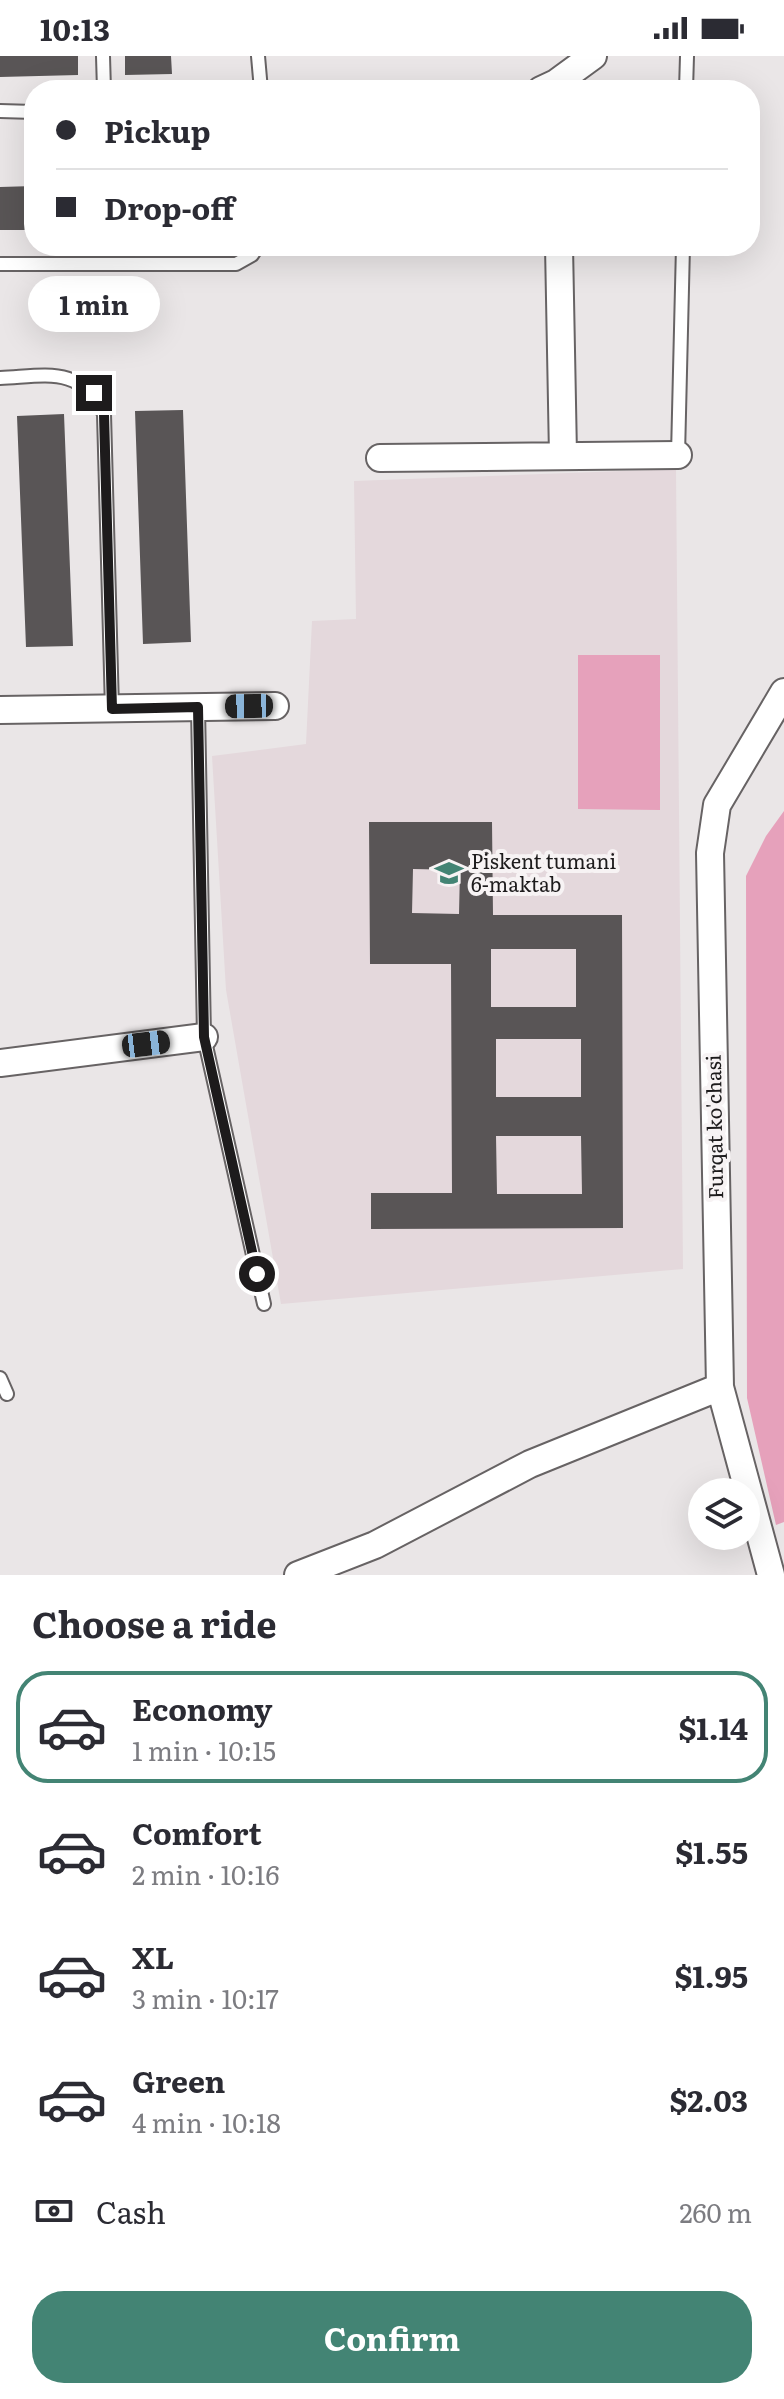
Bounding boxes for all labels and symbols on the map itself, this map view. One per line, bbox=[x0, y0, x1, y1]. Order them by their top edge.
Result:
callout: 1 min bbox=[28, 277, 160, 333]
route end bbox=[76, 375, 112, 411]
car bbox=[225, 694, 273, 718]
place label: Piskent tumani 6-maktab bbox=[471, 845, 616, 898]
school or university icon: Piskent tumani 6-maktab bbox=[434, 858, 464, 888]
car bbox=[121, 1029, 171, 1059]
street label: Furqat ko'chasi bbox=[697, 1054, 729, 1200]
route start bbox=[239, 1256, 275, 1292]

